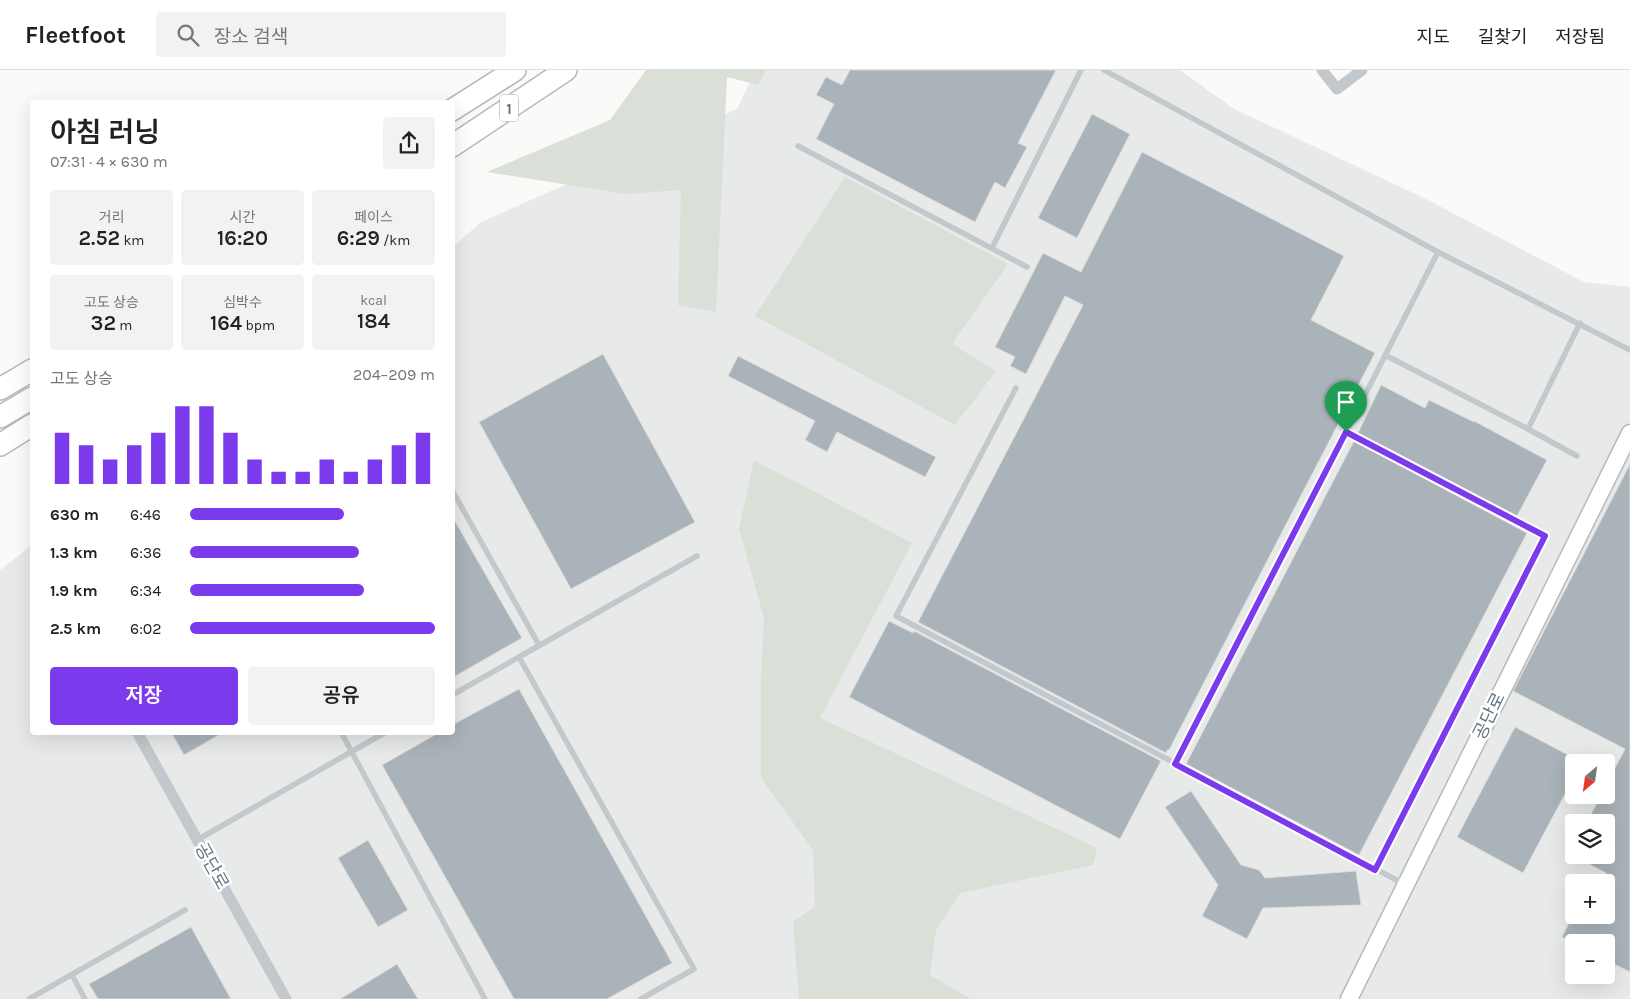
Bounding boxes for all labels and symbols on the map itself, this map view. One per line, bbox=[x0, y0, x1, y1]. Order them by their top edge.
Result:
road number: 1 bbox=[500, 94, 518, 122]
pin bbox=[1325, 381, 1367, 432]
street label: 공단로 bbox=[1468, 689, 1510, 743]
north arrow bbox=[1565, 754, 1615, 804]
street label: 공단로 bbox=[190, 839, 234, 893]

